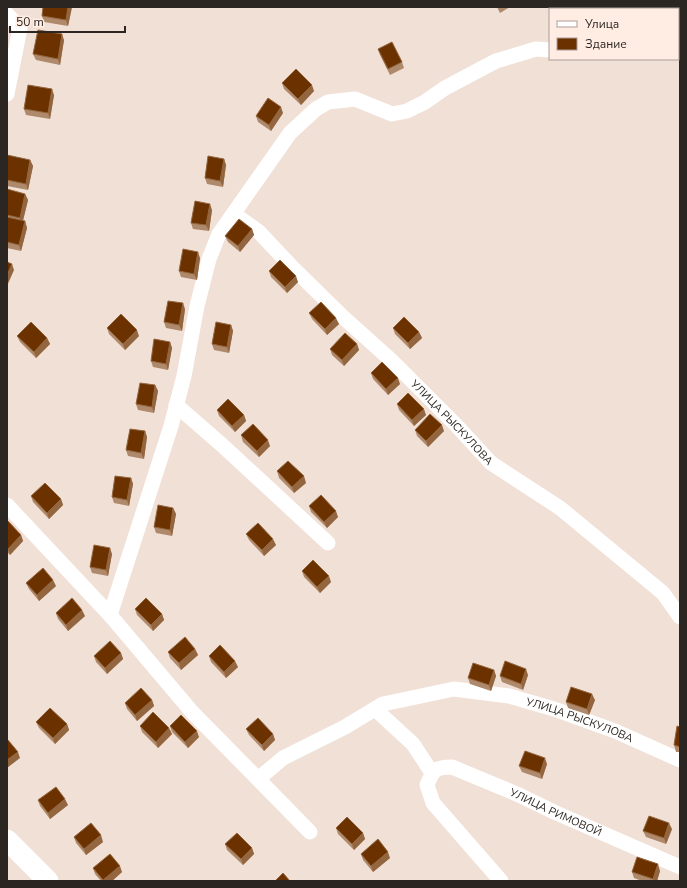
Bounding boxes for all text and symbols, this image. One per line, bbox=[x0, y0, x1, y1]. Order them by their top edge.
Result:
scale bar bbox=[10, 8, 125, 34]
legend bbox=[549, 8, 679, 60]
text: 50 m bbox=[16, 14, 44, 30]
text: Улица bbox=[584, 16, 619, 32]
text: Здание bbox=[585, 36, 627, 52]
street label: УЛИЦА РЫСКУЛОВА bbox=[406, 376, 496, 468]
street label: УЛИЦА РЫСКУЛОВА bbox=[523, 694, 635, 746]
street label: УЛИЦА РИМОВОЙ bbox=[506, 785, 604, 840]

